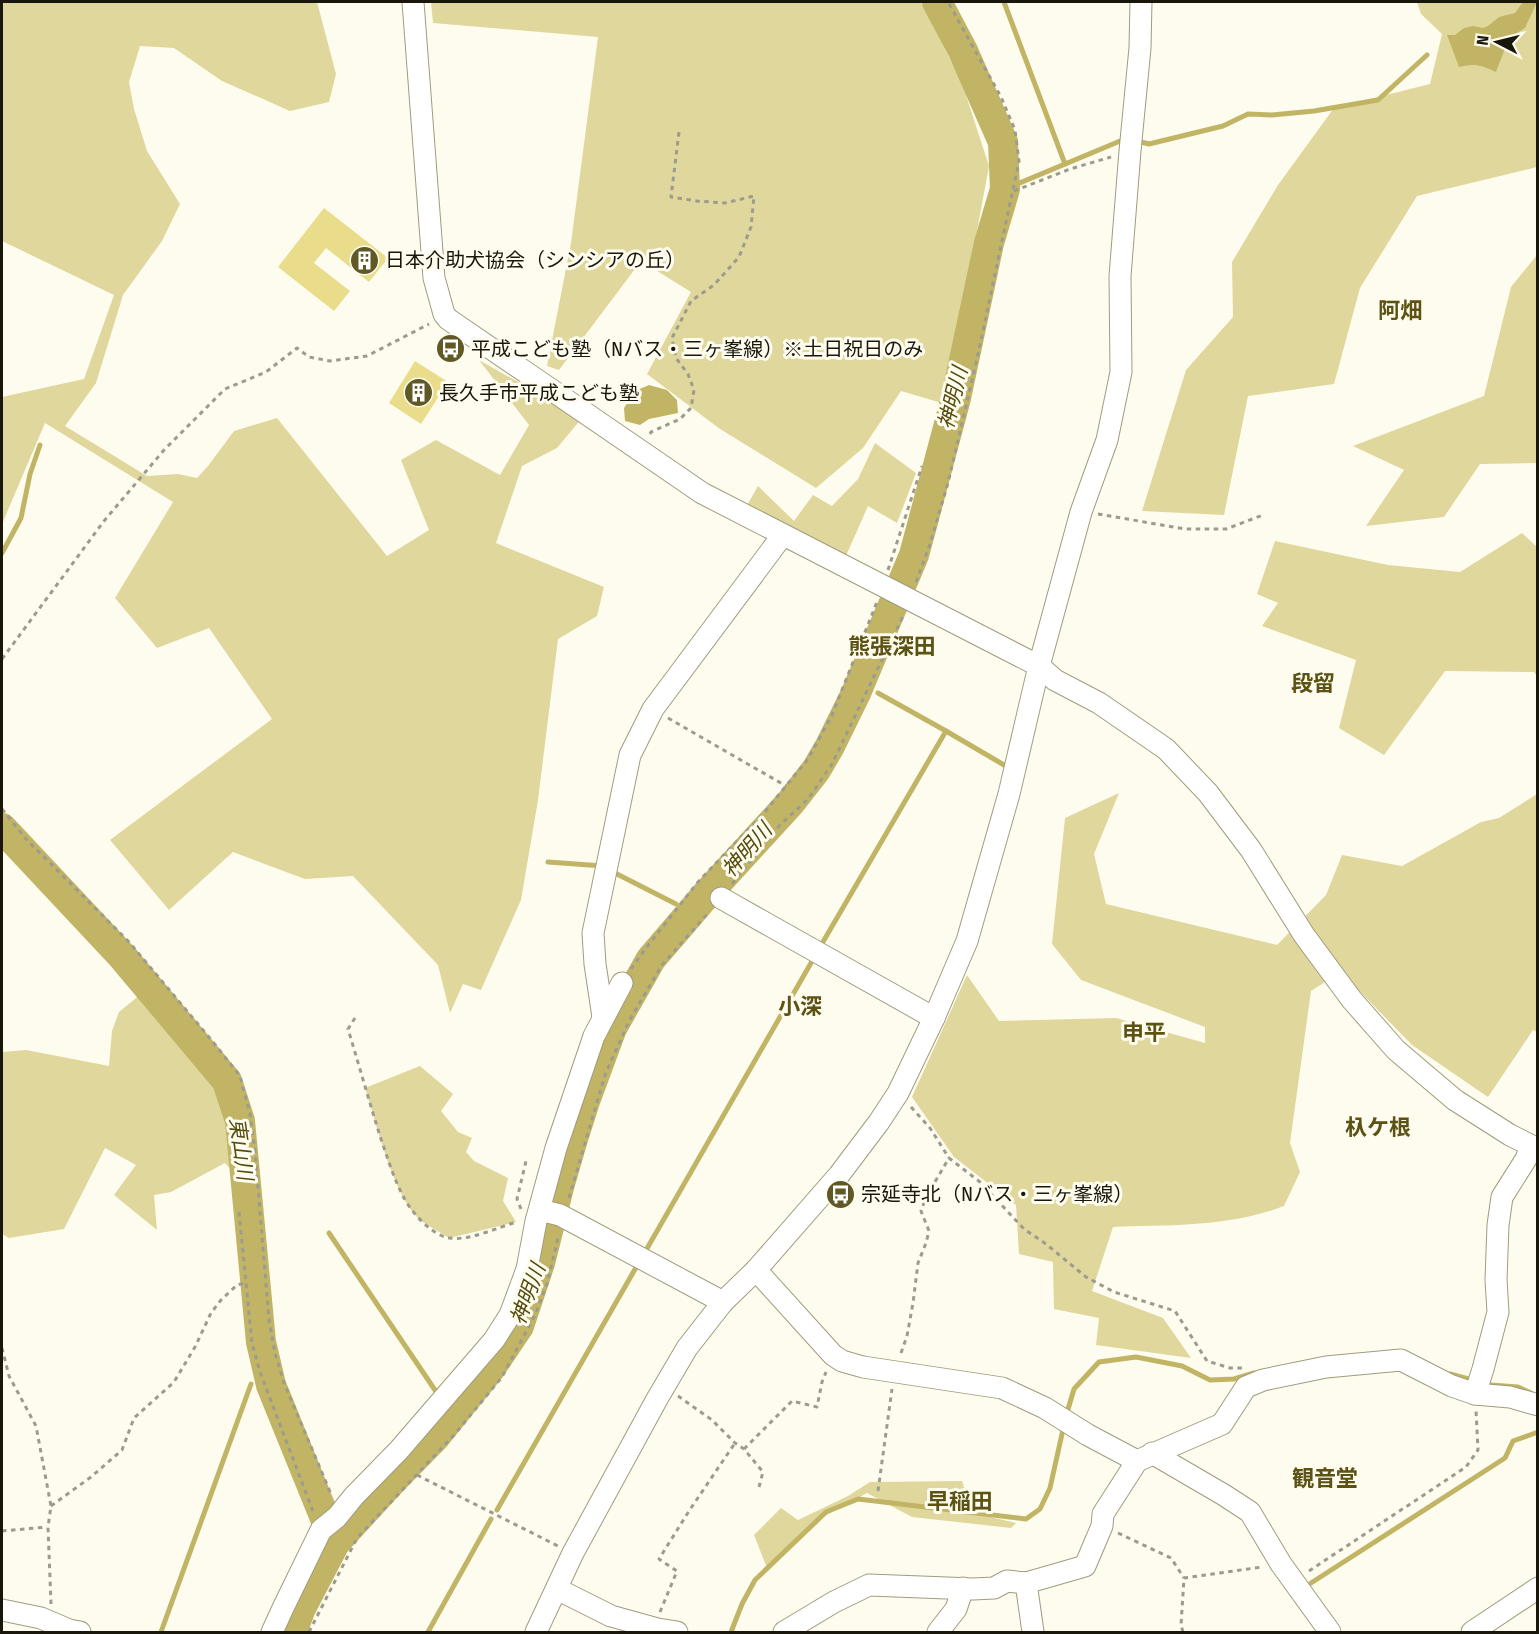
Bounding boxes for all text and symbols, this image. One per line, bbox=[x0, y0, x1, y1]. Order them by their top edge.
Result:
north arrow bbox=[1467, 12, 1527, 72]
text: N bbox=[1473, 34, 1493, 46]
building icon: 日本介助犬協会（シンシアの丘） bbox=[348, 244, 380, 276]
place label: 日本介助犬協会（シンシアの丘） bbox=[385, 248, 685, 272]
district label: 阿畑 bbox=[1378, 297, 1422, 324]
bus stop icon: 平成こども塾（Nバス・三ヶ峯線）※土日祝日のみ bbox=[434, 333, 466, 365]
place label: 平成こども塾（Nバス・三ヶ峯線）※土日祝日のみ bbox=[471, 337, 923, 361]
water label: 神明川 bbox=[933, 362, 974, 432]
building icon: 長久手市平成こども塾 bbox=[402, 377, 434, 409]
place label: 長久手市平成こども塾 bbox=[439, 381, 639, 405]
district label: 熊張深田 bbox=[848, 633, 936, 660]
district label: 段留 bbox=[1291, 670, 1335, 697]
water label: 神明川 bbox=[717, 816, 779, 882]
district label: 小深 bbox=[778, 993, 822, 1020]
district label: 申平 bbox=[1122, 1019, 1166, 1046]
district label: 杁ケ根 bbox=[1345, 1114, 1411, 1141]
water label: 東山川 bbox=[224, 1116, 259, 1184]
bus stop icon: 宗延寺北（Nバス・三ヶ峯線） bbox=[824, 1178, 856, 1210]
place label: 宗延寺北（Nバス・三ヶ峯線） bbox=[861, 1182, 1133, 1206]
water label: 神明川 bbox=[505, 1258, 552, 1328]
district label: 観音堂 bbox=[1292, 1465, 1358, 1492]
district label: 早稲田 bbox=[927, 1488, 993, 1515]

